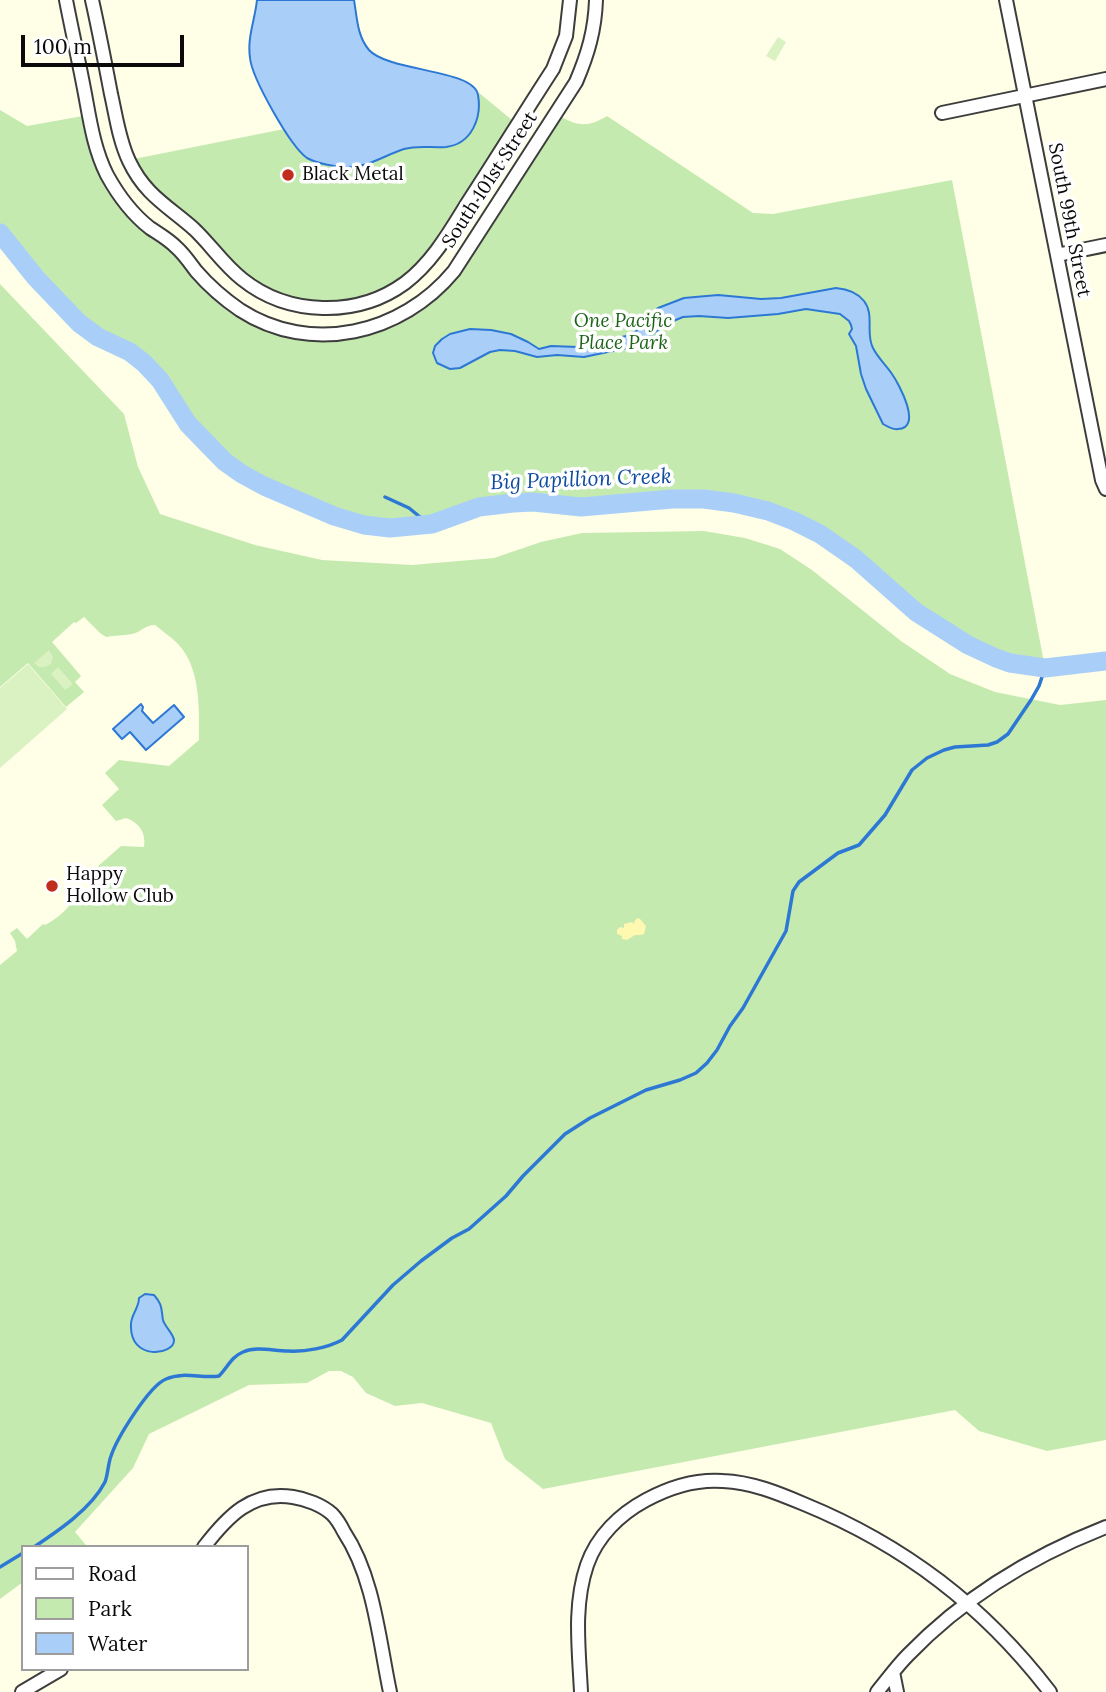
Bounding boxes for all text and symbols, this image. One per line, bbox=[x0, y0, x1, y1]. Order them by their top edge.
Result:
scale bar bbox=[24, 21, 187, 65]
text: 100 m bbox=[34, 33, 92, 60]
street label: South 101st Street bbox=[438, 108, 542, 252]
street label: South 99th Street bbox=[1043, 141, 1095, 299]
place label: Black Metal bbox=[302, 164, 404, 186]
marker: Black Metal bbox=[280, 167, 296, 183]
park label: One Pacific Place Park bbox=[574, 311, 672, 355]
water label: Big Papillion Creek bbox=[490, 464, 672, 496]
place label: Happy Hollow Club bbox=[66, 864, 174, 908]
marker: Happy Hollow Club bbox=[44, 878, 60, 894]
legend bbox=[21, 1545, 248, 1671]
text: Road bbox=[88, 1560, 137, 1587]
text: Park bbox=[88, 1595, 132, 1622]
text: Water bbox=[88, 1630, 147, 1657]

